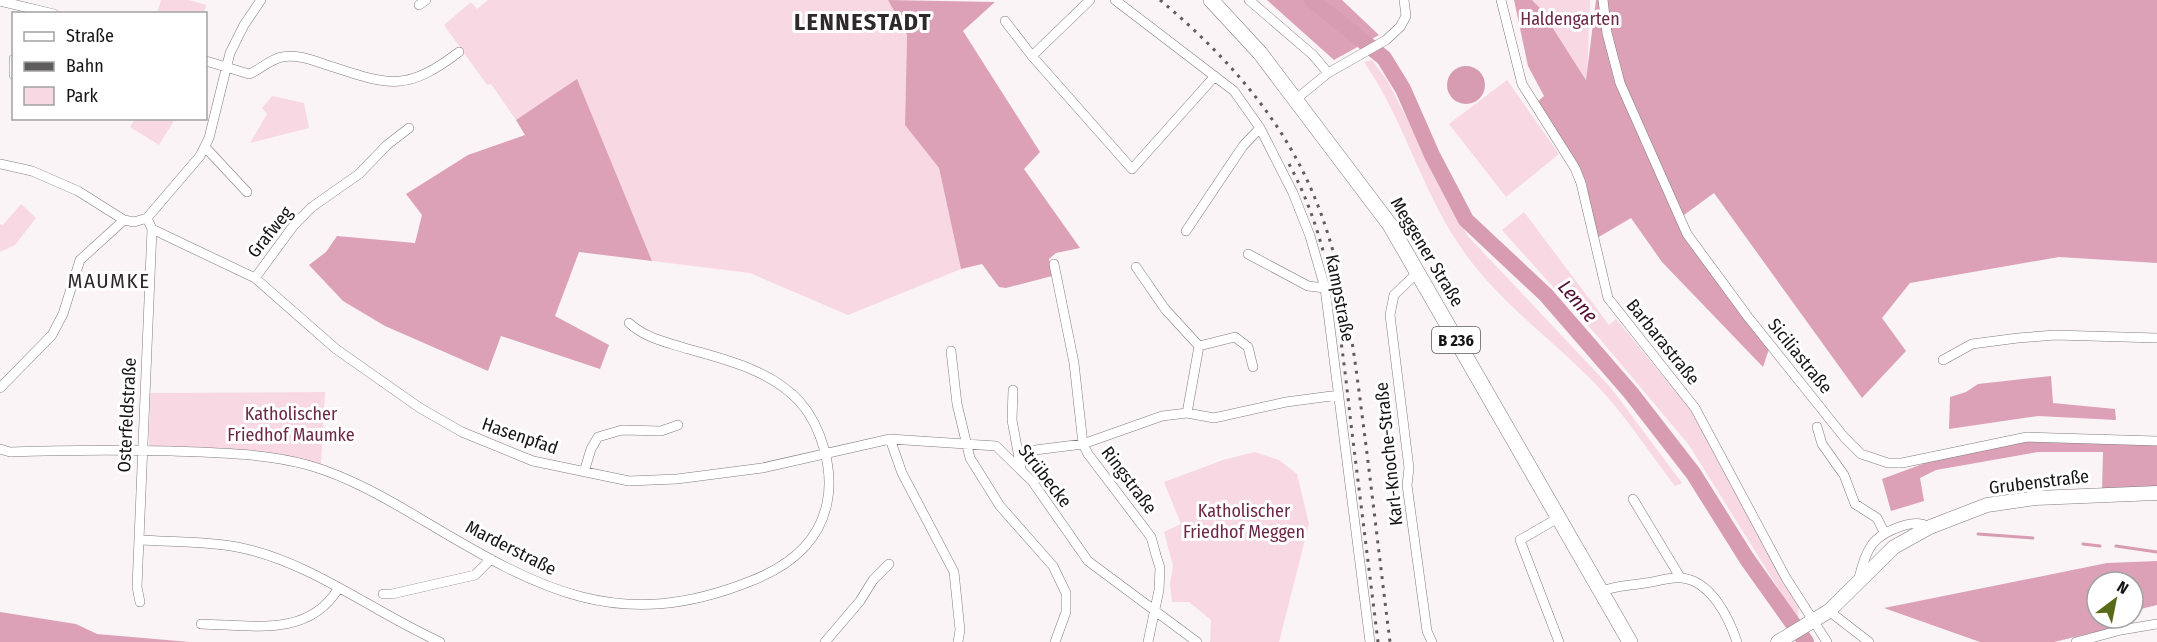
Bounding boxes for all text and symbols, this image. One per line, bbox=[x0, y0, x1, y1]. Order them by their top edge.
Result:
district label: LENNESTADT bbox=[794, 8, 932, 36]
park label: Haldengarten bbox=[1520, 8, 1620, 30]
legend bbox=[12, 12, 207, 120]
text: Straße bbox=[66, 25, 114, 47]
text: Bahn bbox=[66, 55, 104, 77]
text: Park bbox=[66, 85, 99, 107]
street label: Meggener Straße bbox=[1386, 193, 1468, 311]
street label: Grafweg bbox=[243, 202, 298, 262]
street label: Kampstraße bbox=[1321, 253, 1359, 344]
district label: MAUMKE bbox=[67, 268, 151, 294]
water label: Lenne bbox=[1553, 275, 1603, 327]
street label: Barbarastraße bbox=[1622, 295, 1704, 390]
street label: Siciliastraße bbox=[1763, 314, 1837, 398]
road number: B 236 bbox=[1432, 327, 1480, 353]
street label: Osterfeldstraße bbox=[113, 357, 141, 473]
street label: Karl-Knoche-Straße bbox=[1371, 381, 1407, 527]
park label: Katholischer Friedhof Maumke bbox=[227, 403, 355, 446]
street label: Hasenpfad bbox=[479, 413, 561, 459]
street label: Strübecke bbox=[1014, 440, 1076, 512]
street label: Ringstraße bbox=[1096, 442, 1162, 518]
street label: Grubenstraße bbox=[1988, 465, 2090, 499]
park label: Katholischer Friedhof Meggen bbox=[1183, 500, 1305, 543]
street label: Marderstraße bbox=[462, 516, 560, 580]
north arrow bbox=[2085, 570, 2145, 630]
text: N bbox=[2114, 577, 2132, 598]

